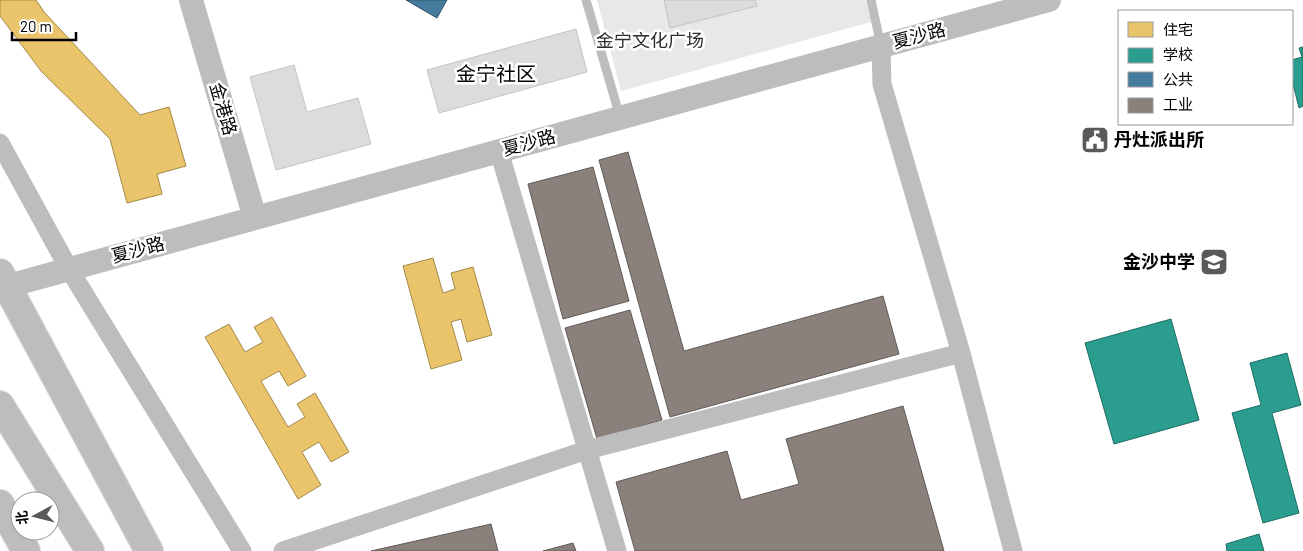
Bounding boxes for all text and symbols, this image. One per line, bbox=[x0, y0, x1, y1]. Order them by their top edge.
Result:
scale bar bbox=[12, 10, 76, 42]
legend bbox=[1118, 10, 1293, 125]
text: 20 m bbox=[20, 17, 52, 35]
street label: 夏沙路 bbox=[890, 17, 948, 53]
text: 住宅 bbox=[1163, 20, 1193, 38]
park label: 金宁文化广场 bbox=[596, 29, 704, 51]
text: 学校 bbox=[1163, 45, 1193, 63]
district label: 金宁社区 bbox=[456, 61, 536, 85]
text: 公共 bbox=[1163, 70, 1193, 88]
street label: 金港路 bbox=[206, 80, 242, 138]
text: 工业 bbox=[1163, 95, 1193, 113]
street label: 夏沙路 bbox=[500, 124, 558, 160]
public building icon: 丹灶派出所 bbox=[1080, 125, 1110, 155]
place label: 丹灶派出所 bbox=[1114, 128, 1204, 150]
street label: 夏沙路 bbox=[109, 231, 167, 267]
school or university icon: 金沙中学 bbox=[1199, 247, 1229, 277]
place label: 金沙中学 bbox=[1123, 250, 1195, 272]
north arrow bbox=[10, 491, 60, 541]
text: 北 bbox=[12, 510, 31, 526]

